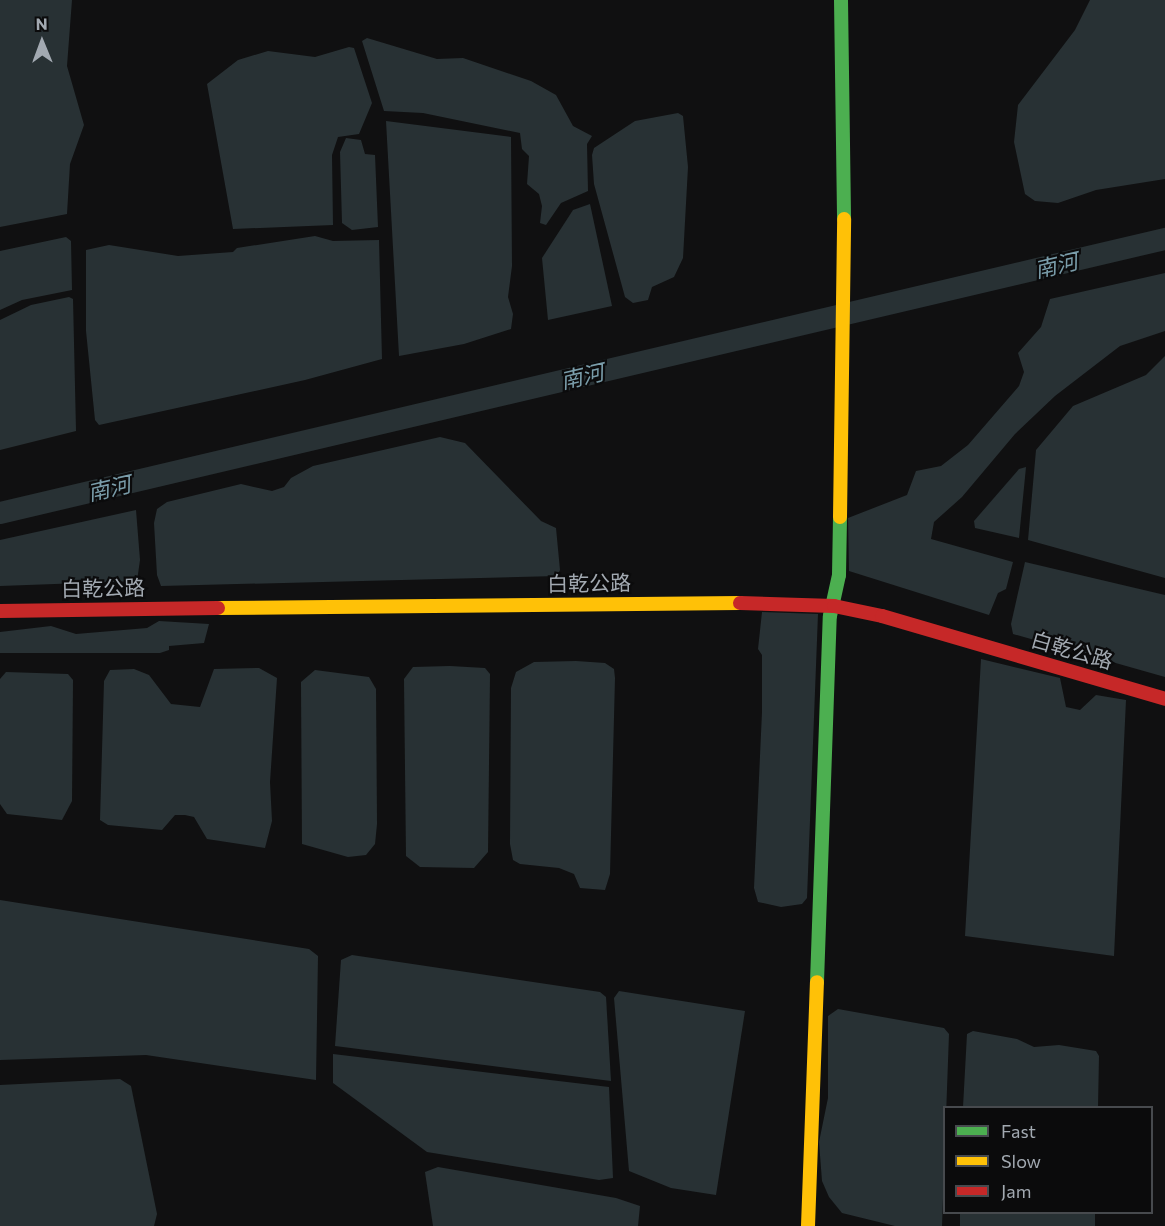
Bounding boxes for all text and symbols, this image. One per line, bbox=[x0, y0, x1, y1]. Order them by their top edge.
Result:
north arrow bbox=[12, 12, 72, 72]
text: N bbox=[36, 14, 48, 33]
water label: 南河 bbox=[1032, 247, 1080, 283]
water label: 南河 bbox=[558, 358, 606, 394]
water label: 南河 bbox=[85, 470, 133, 506]
street label: 白乾公路 bbox=[547, 570, 631, 596]
street label: 白乾公路 bbox=[61, 575, 145, 601]
street label: 白乾公路 bbox=[1028, 626, 1116, 674]
legend bbox=[943, 1106, 1153, 1214]
text: Fast bbox=[1001, 1120, 1036, 1142]
text: Slow bbox=[1001, 1150, 1041, 1172]
text: Jam bbox=[1001, 1180, 1031, 1202]

